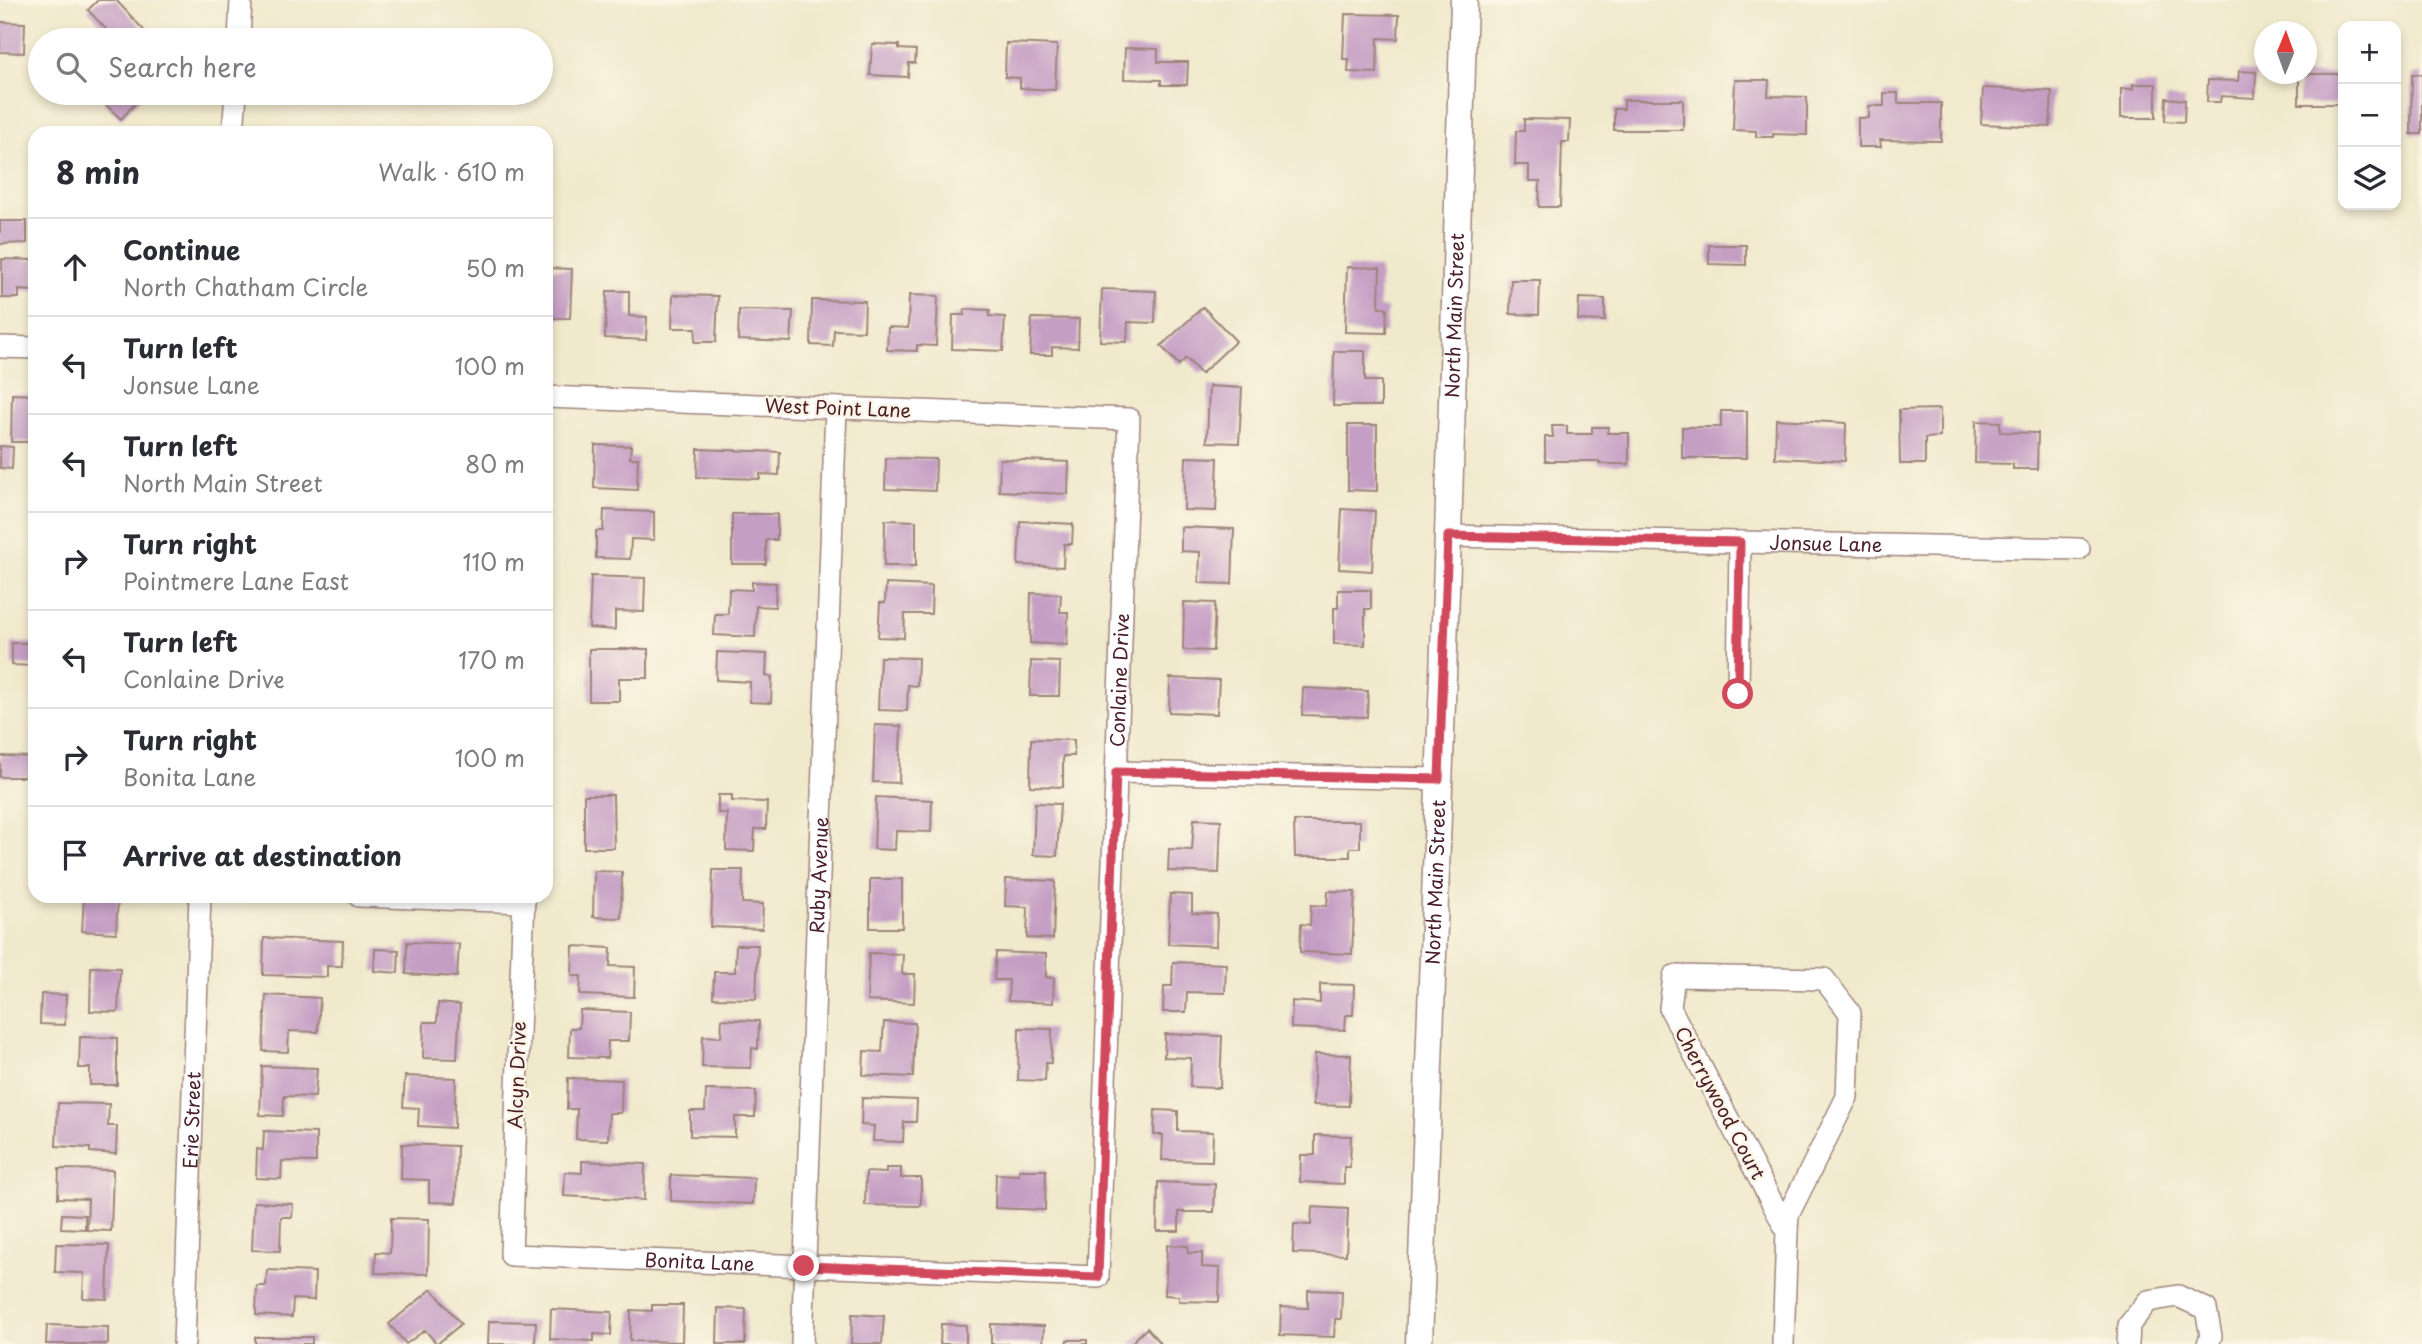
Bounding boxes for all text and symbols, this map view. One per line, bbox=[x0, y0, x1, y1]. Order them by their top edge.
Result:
north arrow bbox=[2254, 21, 2317, 84]
map controls bbox=[2338, 21, 2401, 210]
button: + bbox=[2338, 21, 2401, 84]
search box bbox=[28, 28, 553, 105]
text: Search here bbox=[108, 47, 257, 86]
icon: search bbox=[52, 48, 90, 86]
button: − bbox=[2338, 84, 2401, 147]
button: layers bbox=[2338, 147, 2401, 210]
text: 8 min bbox=[56, 149, 140, 194]
text: Walk · 610 m bbox=[378, 154, 525, 189]
text: Continue bbox=[123, 230, 240, 269]
street label: North Main Street bbox=[1437, 233, 1470, 398]
icon: ahead bbox=[56, 248, 94, 286]
text: 50 m bbox=[465, 250, 525, 285]
text: North Chatham Circle bbox=[123, 269, 368, 304]
text: Turn left bbox=[123, 328, 238, 367]
icon: left bbox=[56, 346, 94, 384]
text: 100 m bbox=[455, 348, 525, 383]
text: Jonsue Lane bbox=[123, 367, 260, 402]
street label: West Point Lane bbox=[764, 390, 912, 424]
text: Turn left bbox=[123, 426, 238, 465]
icon: left bbox=[56, 444, 94, 482]
text: 80 m bbox=[465, 446, 525, 481]
text: North Main Street bbox=[123, 465, 323, 500]
text: Turn right bbox=[123, 524, 257, 563]
street label: Jonsue Lane bbox=[1769, 528, 1883, 558]
icon: right bbox=[56, 542, 94, 580]
text: 110 m bbox=[463, 544, 525, 579]
text: Pointmere Lane East bbox=[123, 563, 349, 598]
street label: Conlaine Drive bbox=[1102, 613, 1135, 747]
text: Turn left bbox=[123, 622, 238, 661]
icon: left bbox=[56, 640, 94, 678]
text: 170 m bbox=[458, 642, 525, 677]
text: Conlaine Drive bbox=[123, 661, 285, 696]
route start bbox=[1722, 678, 1753, 709]
text: Turn right bbox=[123, 720, 257, 759]
icon: right bbox=[56, 738, 94, 776]
text: 100 m bbox=[455, 740, 525, 775]
text: Bonita Lane bbox=[123, 759, 257, 794]
street label: North Main Street bbox=[1418, 799, 1452, 965]
street label: Ruby Avenue bbox=[802, 816, 834, 934]
icon: arrive bbox=[56, 836, 94, 874]
text: Arrive at destination bbox=[123, 836, 402, 875]
street label: Alcyn Drive bbox=[500, 1021, 532, 1129]
street label: Cherrywood Court bbox=[1669, 1021, 1773, 1184]
street label: Erie Street bbox=[175, 1071, 207, 1169]
street label: Bonita Lane bbox=[644, 1245, 755, 1277]
route end bbox=[788, 1250, 819, 1281]

